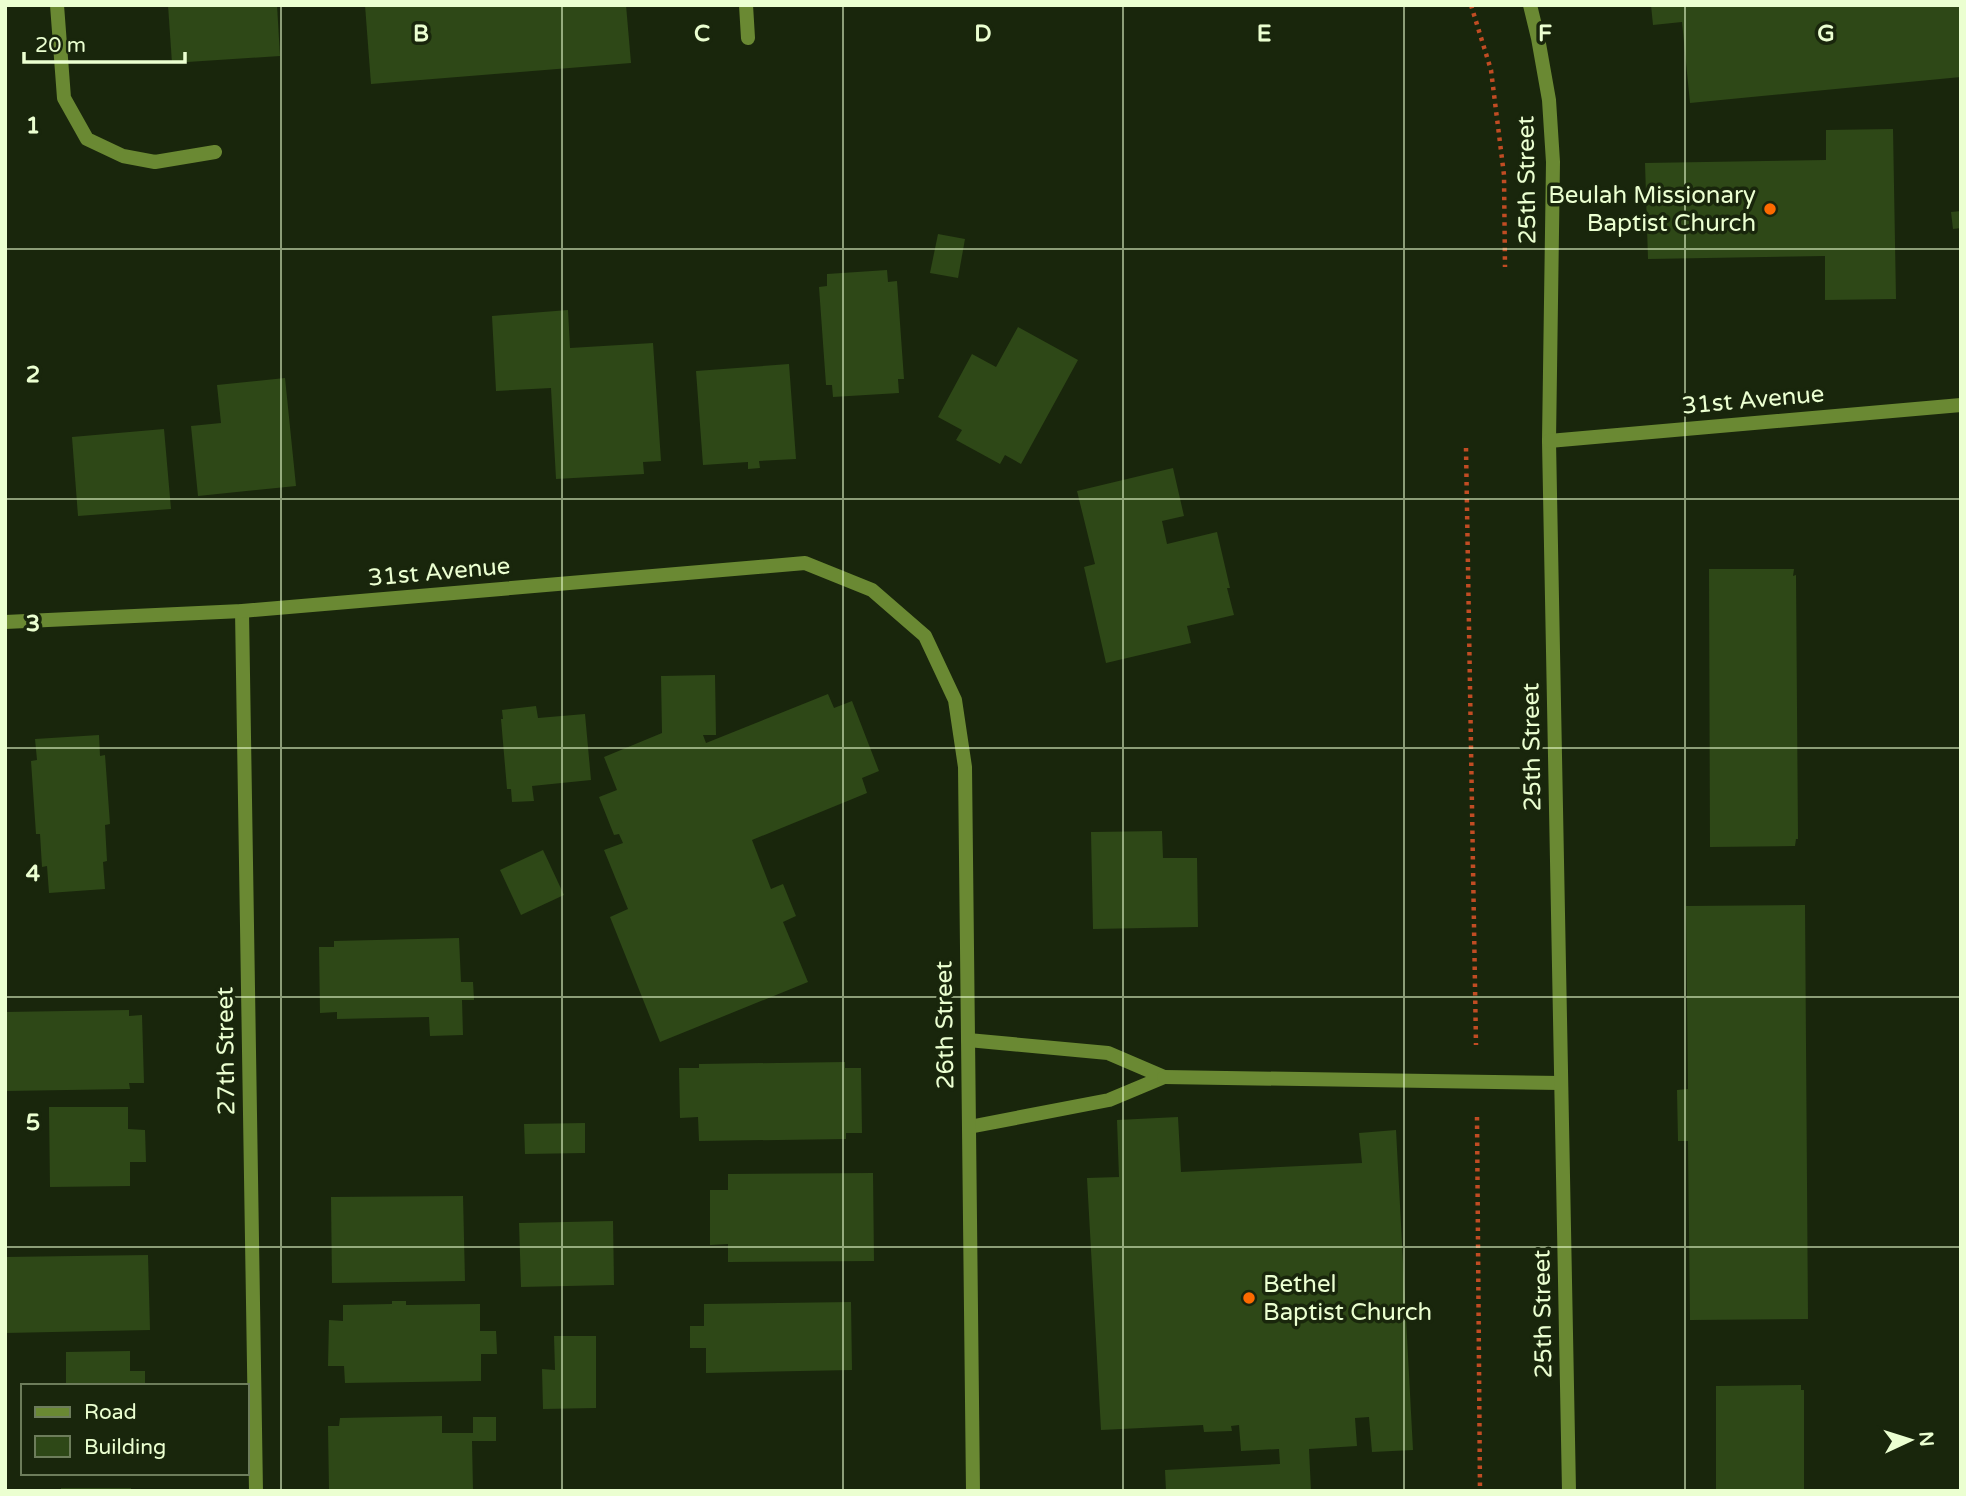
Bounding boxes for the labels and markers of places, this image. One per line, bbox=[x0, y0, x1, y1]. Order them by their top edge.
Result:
place label: Beulah Missionary Baptist Church bbox=[1548, 181, 1756, 238]
marker: Beulah Missionary Baptist Church bbox=[1762, 201, 1778, 217]
place label: Bethel Baptist Church bbox=[1263, 1270, 1432, 1327]
marker: Bethel Baptist Church bbox=[1241, 1290, 1257, 1306]

